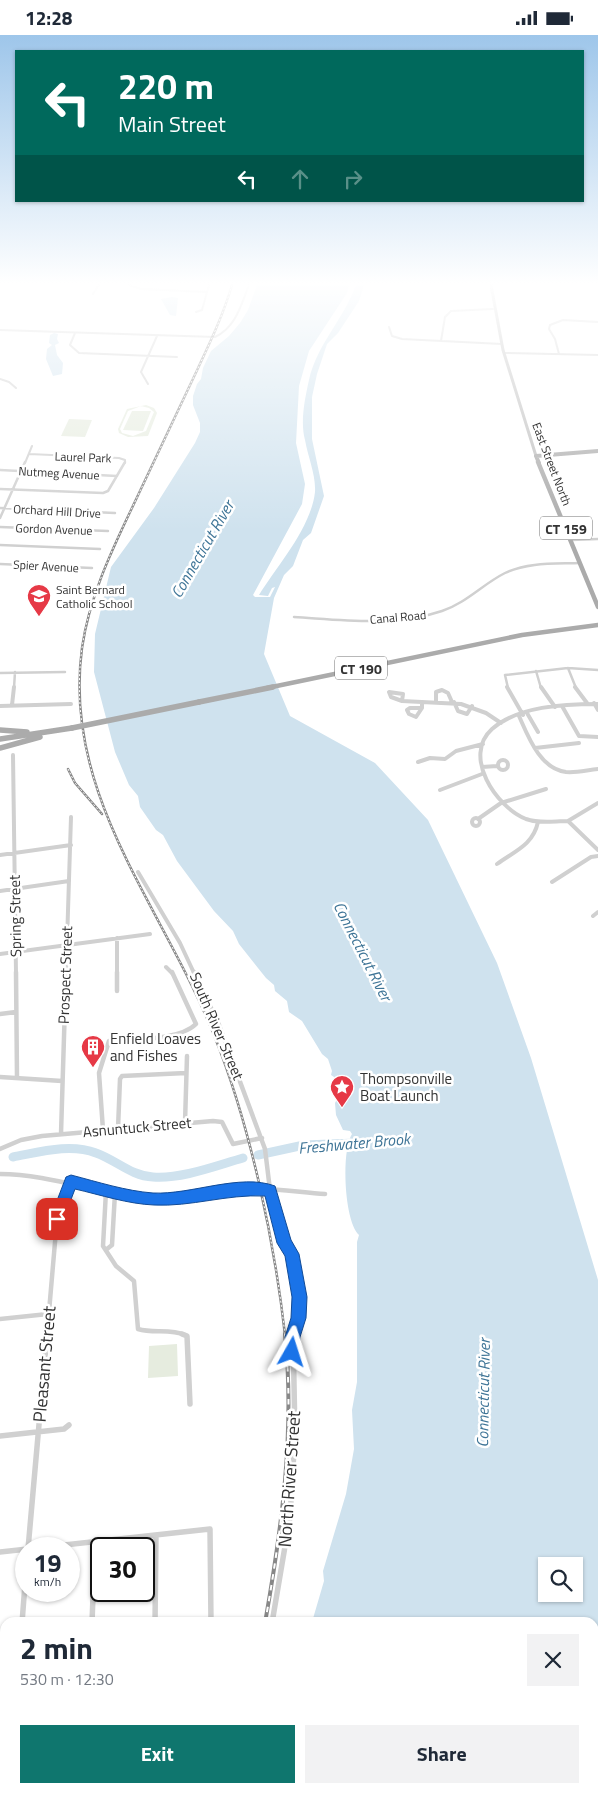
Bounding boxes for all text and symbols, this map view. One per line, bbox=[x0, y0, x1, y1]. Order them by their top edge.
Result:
text: 12:28 bbox=[25, 3, 72, 32]
text: 220 m bbox=[118, 59, 214, 113]
icon: left bbox=[35, 70, 100, 135]
text: Main Street bbox=[118, 107, 226, 141]
icon: left bbox=[233, 165, 261, 193]
icon: ahead bbox=[286, 165, 314, 193]
icon: right bbox=[339, 165, 367, 193]
street label: East Street North bbox=[527, 420, 577, 508]
street label: Laurel Park bbox=[54, 447, 112, 467]
street label: Nutmeg Avenue bbox=[18, 461, 100, 485]
water label: Connecticut River bbox=[164, 494, 241, 602]
street label: Orchard Hill Drive bbox=[13, 499, 101, 523]
road number: CT 159 bbox=[540, 517, 592, 539]
street label: Gordon Avenue bbox=[15, 518, 93, 540]
street label: Spier Avenue bbox=[13, 555, 79, 577]
place label: Saint Bernard Catholic School bbox=[56, 580, 132, 613]
school or university icon: Saint Bernard Catholic School bbox=[26, 583, 52, 617]
street label: Canal Road bbox=[369, 605, 427, 629]
road number: CT 190 bbox=[335, 657, 387, 679]
street label: Spring Street bbox=[3, 874, 27, 957]
water label: Connecticut River bbox=[328, 897, 399, 1007]
street label: Prospect Street bbox=[52, 925, 78, 1024]
street label: South River Street bbox=[184, 969, 250, 1084]
place label: Enfield Loaves and Fishes bbox=[110, 1027, 201, 1067]
building icon: Enfield Loaves and Fishes bbox=[80, 1034, 106, 1068]
place label: Thompsonville Boat Launch bbox=[360, 1067, 452, 1107]
place icon: Thompsonville Boat Launch bbox=[329, 1074, 355, 1108]
street label: Asnuntuck Street bbox=[82, 1111, 193, 1143]
water label: Freshwater Brook bbox=[297, 1126, 413, 1160]
pin bbox=[36, 1198, 78, 1240]
icon: arrive bbox=[43, 1205, 71, 1233]
street label: Pleasant Street bbox=[25, 1304, 63, 1423]
position arrow bbox=[265, 1325, 317, 1377]
water label: Connecticut River bbox=[470, 1336, 496, 1448]
street label: North River Street bbox=[271, 1409, 307, 1548]
speed limit sign: 30 bbox=[90, 1537, 155, 1602]
text: 19 bbox=[33, 1544, 62, 1582]
map controls bbox=[538, 1557, 583, 1602]
button: search bbox=[538, 1557, 583, 1602]
text: km/h bbox=[34, 1572, 61, 1591]
text: 2 min bbox=[20, 1625, 93, 1671]
button: close bbox=[527, 1634, 579, 1686]
text: 530 m · 12:30 bbox=[20, 1667, 114, 1691]
button: Exit bbox=[20, 1725, 295, 1783]
button: Share bbox=[305, 1725, 579, 1783]

